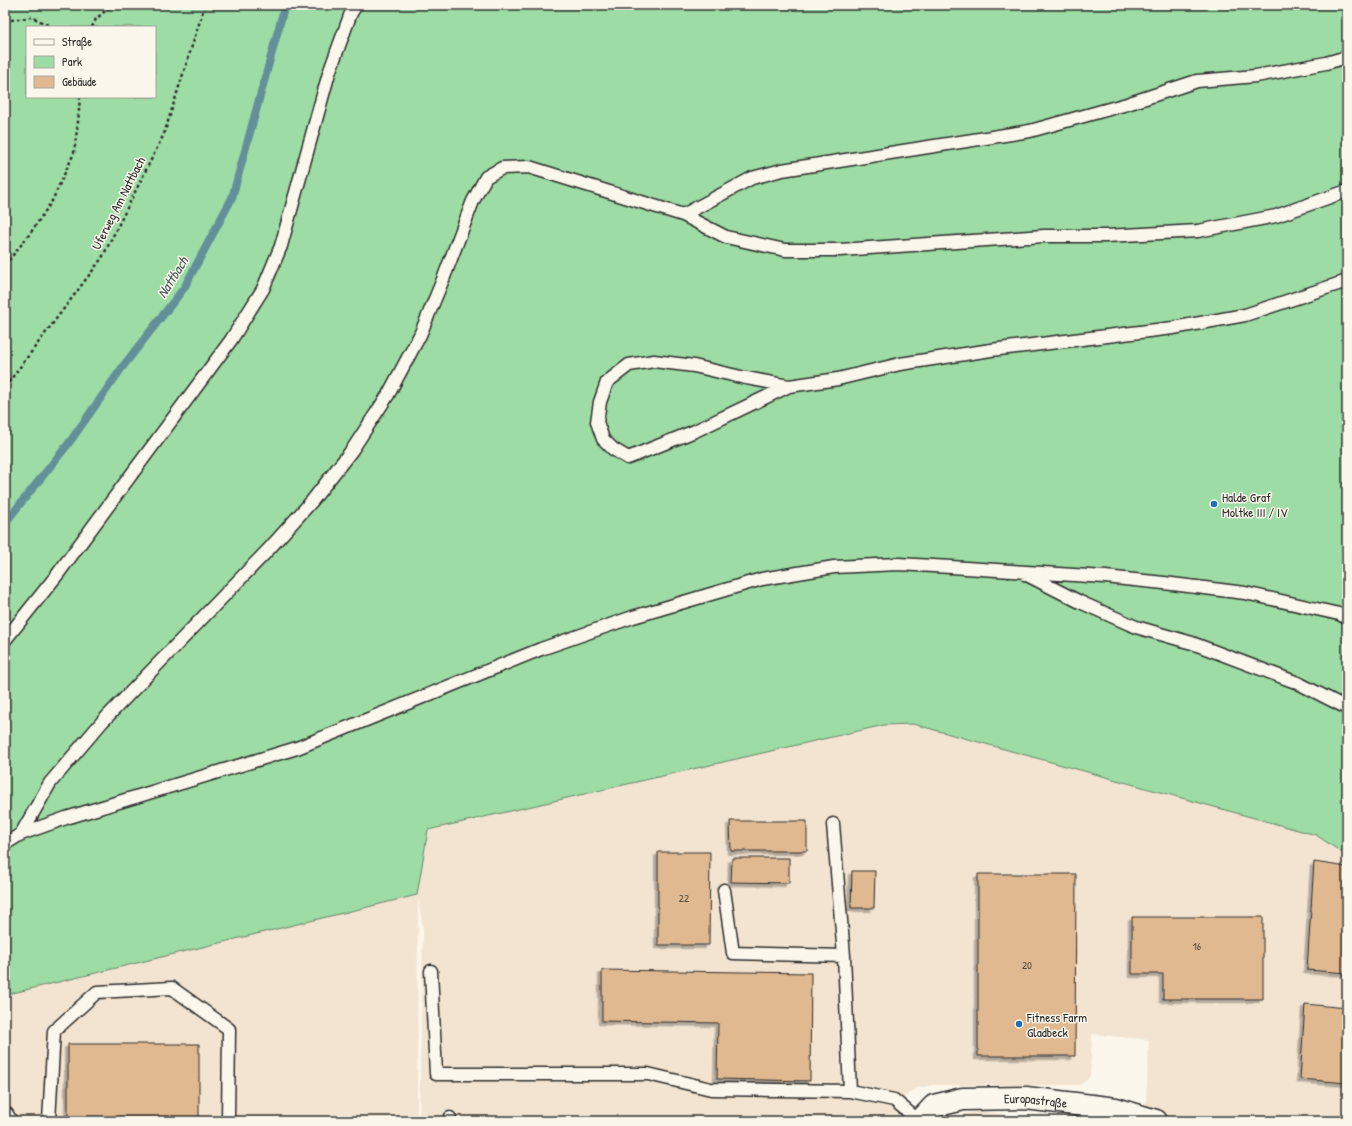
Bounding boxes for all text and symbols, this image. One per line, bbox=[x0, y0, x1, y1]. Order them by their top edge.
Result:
legend bbox=[26, 26, 156, 98]
text: Straße bbox=[62, 33, 92, 50]
text: Park bbox=[62, 53, 82, 70]
text: Gebäude bbox=[62, 73, 97, 90]
street label: Uferweg Am Nattbach bbox=[87, 153, 149, 253]
water label: Nattbach bbox=[152, 252, 193, 301]
place label: Halde Graf Moltke III / IV bbox=[1222, 488, 1288, 521]
marker: Halde Graf Moltke III / IV bbox=[1209, 499, 1219, 509]
house number: 22 bbox=[679, 891, 689, 905]
house number: 16 bbox=[1193, 939, 1202, 953]
house number: 20 bbox=[1022, 958, 1032, 972]
place label: Fitness Farm Gladbeck bbox=[1026, 1008, 1087, 1041]
marker: Fitness Farm Gladbeck bbox=[1014, 1019, 1024, 1029]
street label: Europastraße bbox=[1004, 1089, 1068, 1112]

